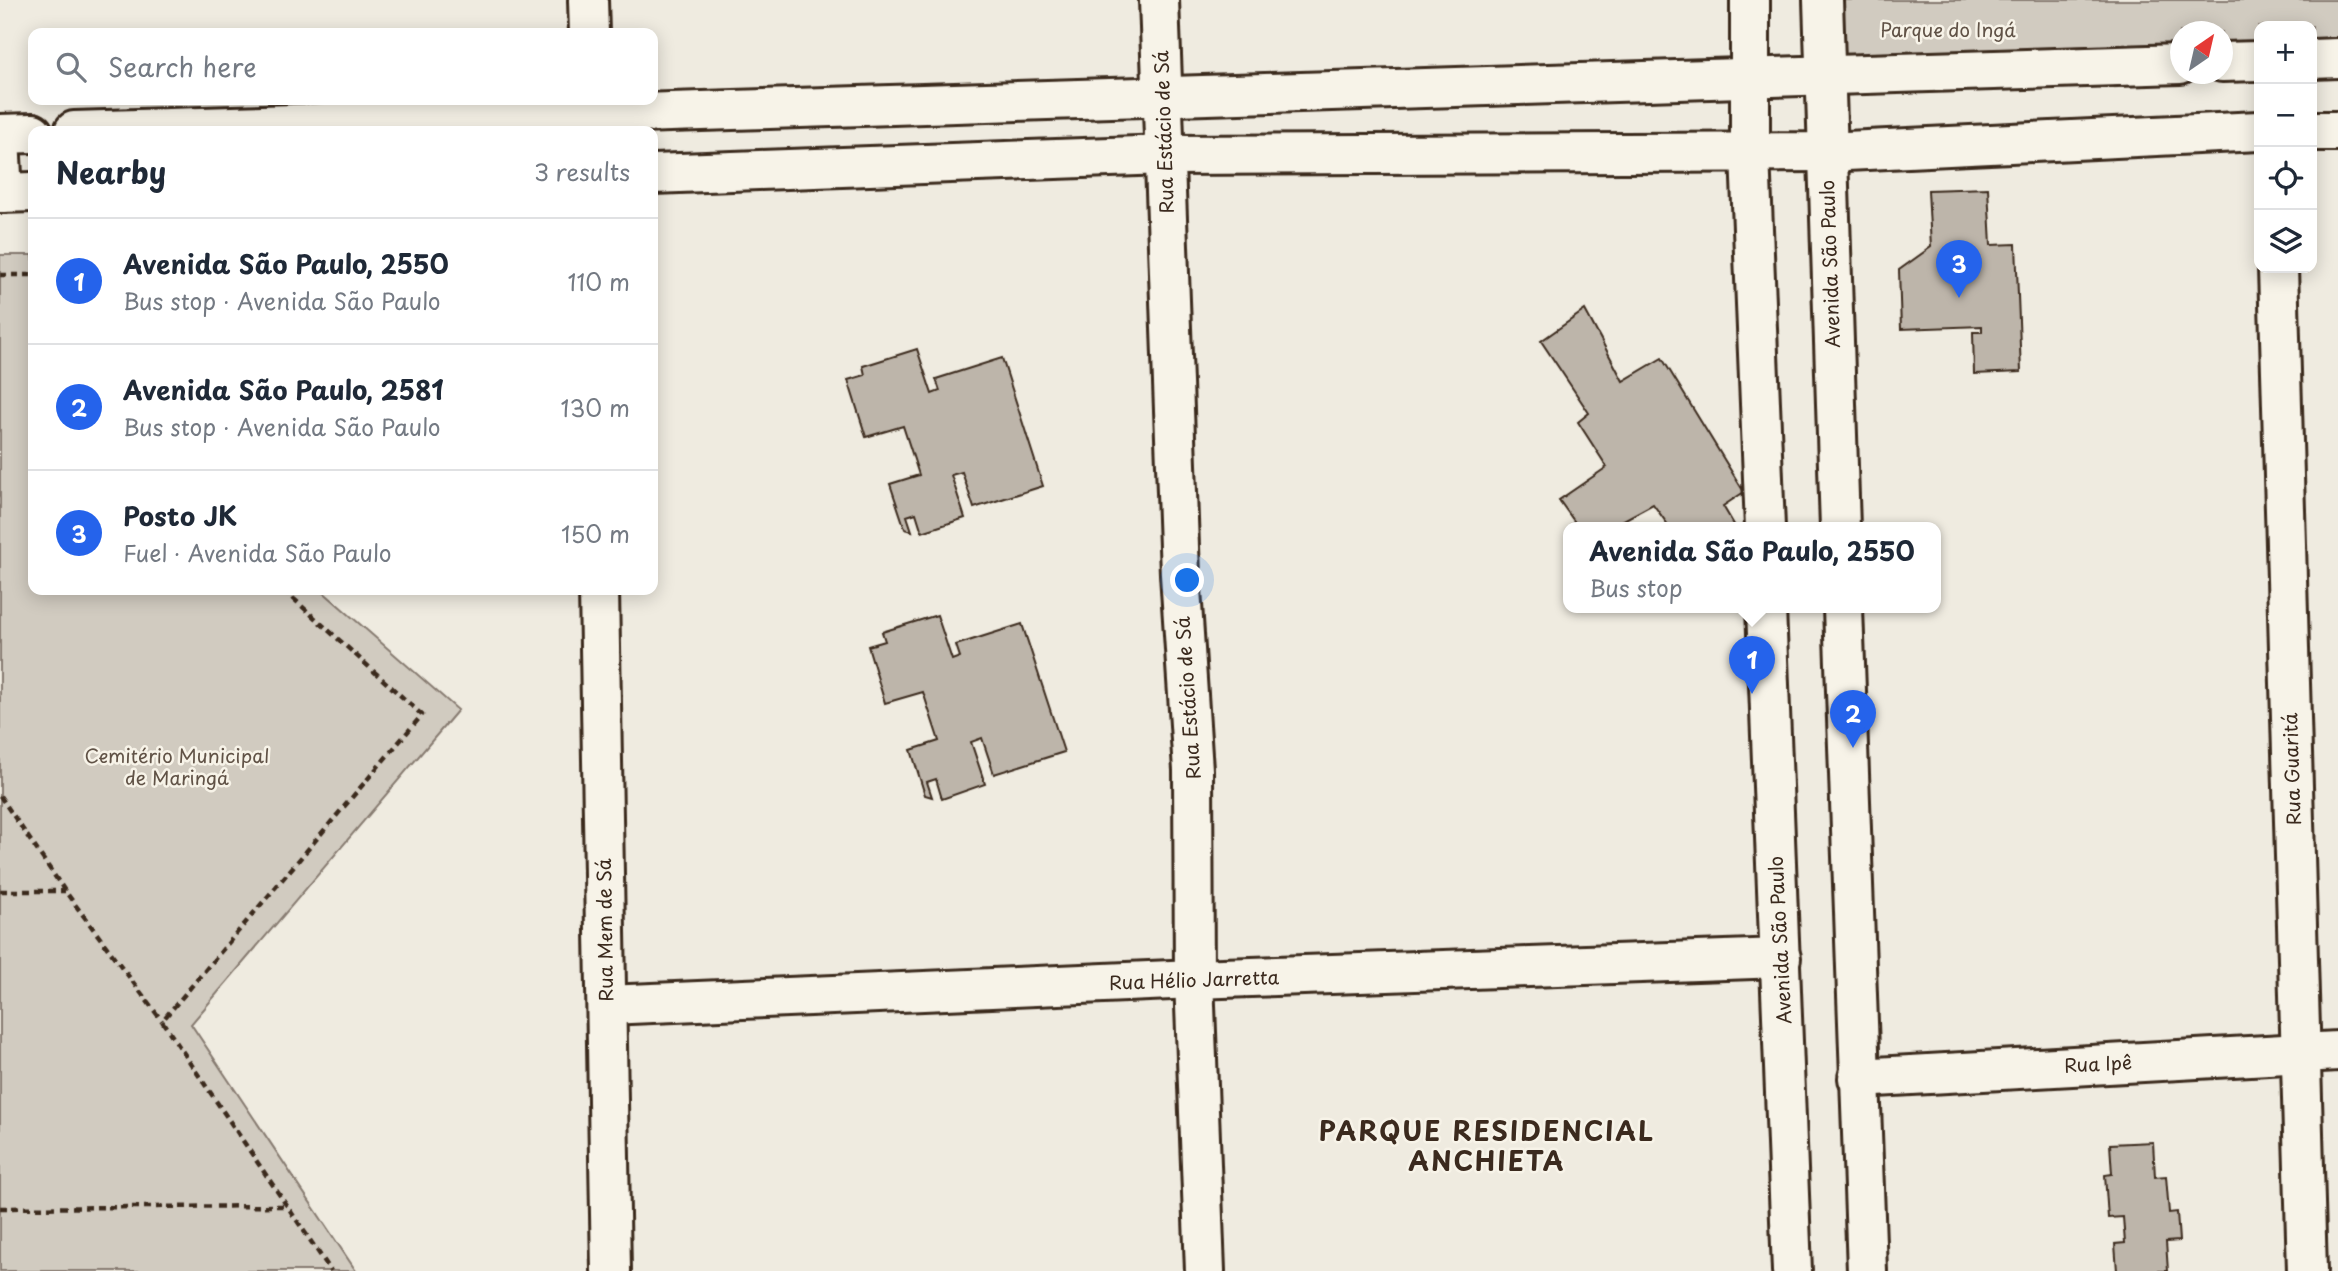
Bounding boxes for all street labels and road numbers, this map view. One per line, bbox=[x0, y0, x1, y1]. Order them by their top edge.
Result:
street label: Rua Estácio de Sá bbox=[1146, 50, 1180, 214]
street label: Avenida São Paulo bbox=[1812, 179, 1846, 349]
street label: Rua Estácio de Sá bbox=[1167, 616, 1207, 780]
street label: Rua Guaritá bbox=[2275, 712, 2307, 826]
street label: Avenida São Paulo bbox=[1761, 855, 1797, 1025]
street label: Rua Mem de Sá bbox=[589, 858, 619, 1002]
street label: Rua Hélio Jarretta bbox=[1109, 962, 1280, 996]
street label: Rua Ipê bbox=[2063, 1047, 2133, 1079]

